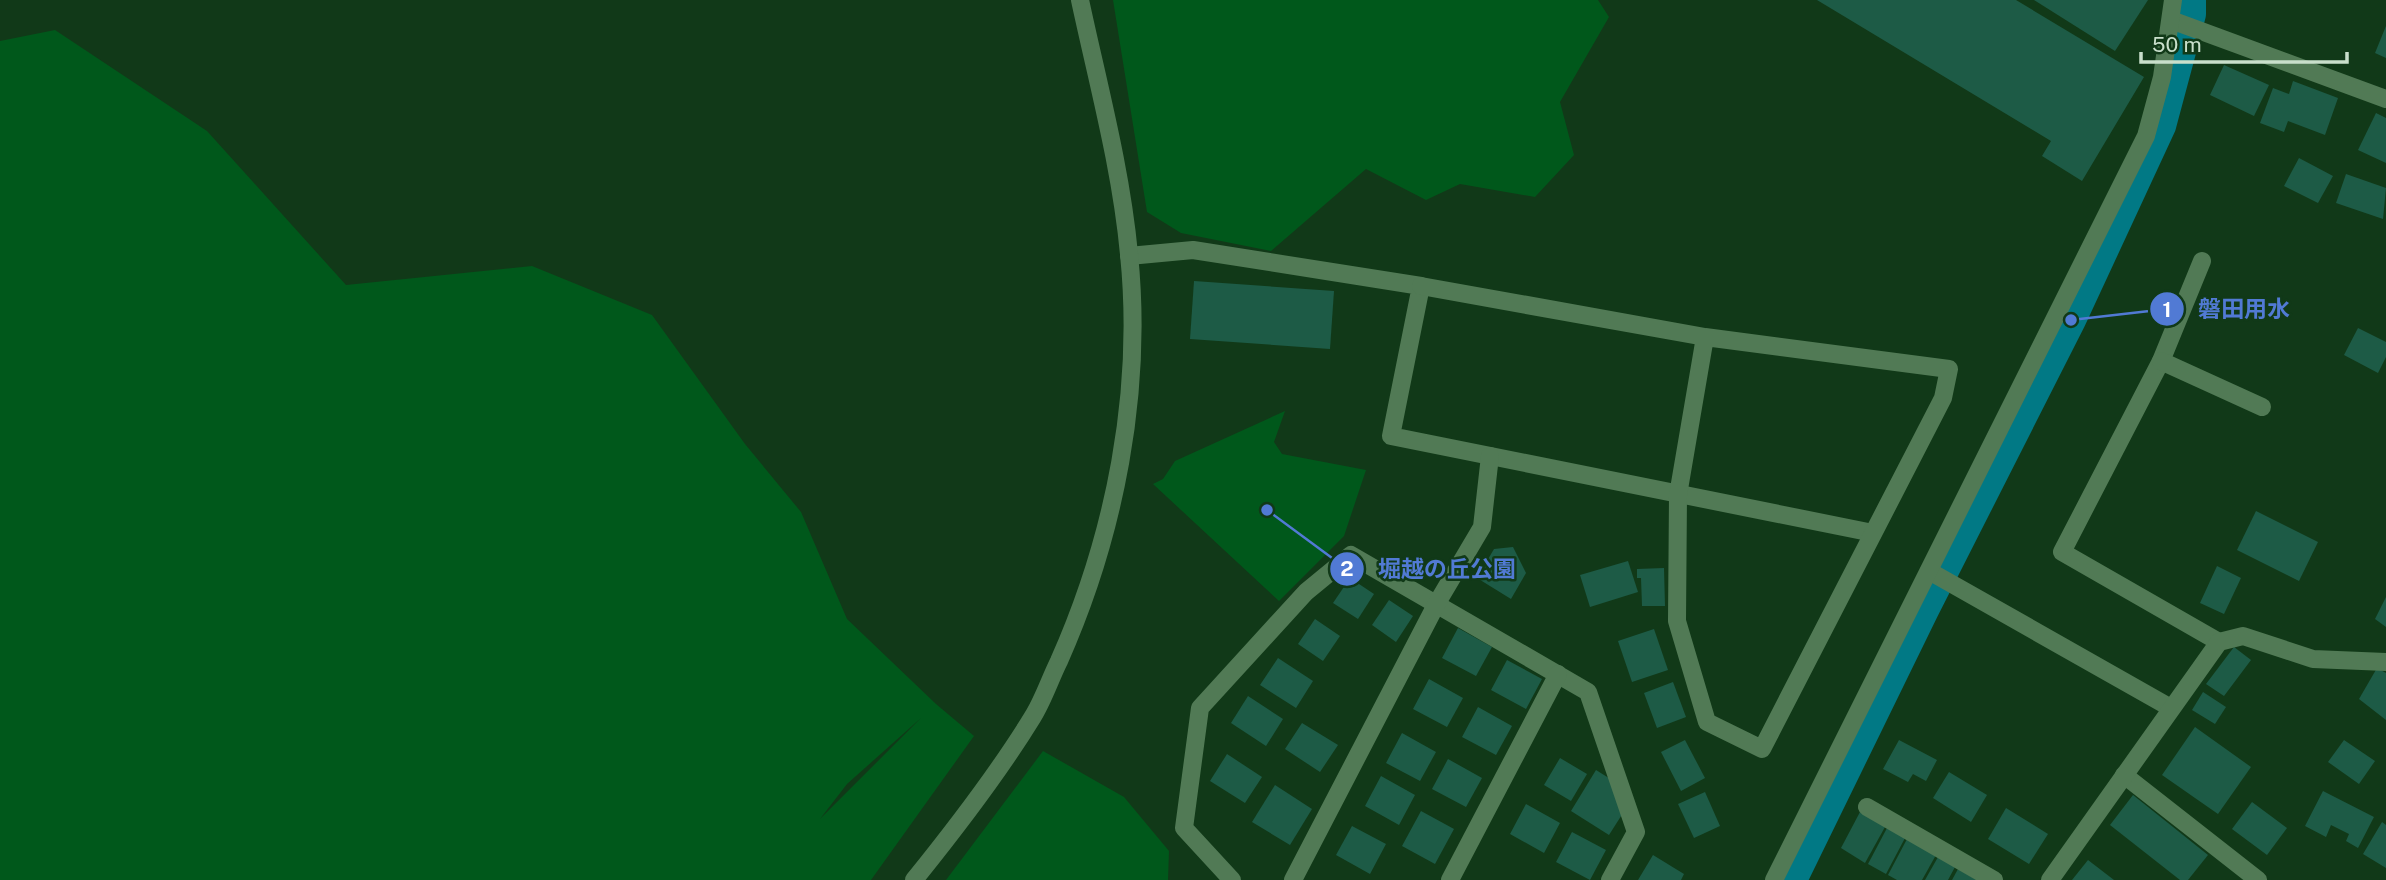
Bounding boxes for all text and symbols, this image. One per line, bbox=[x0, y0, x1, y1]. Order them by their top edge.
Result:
scale bar bbox=[2141, 21, 2348, 65]
text: 50 m bbox=[2152, 32, 2202, 57]
callout: 磐田用水 bbox=[2149, 287, 2304, 331]
text: 磐田用水 bbox=[2198, 295, 2290, 322]
text: 1 bbox=[2163, 297, 2172, 322]
callout: 堀越の丘公園 bbox=[1329, 547, 1530, 591]
text: 堀越の丘公園 bbox=[1378, 555, 1516, 582]
text: 2 bbox=[1340, 556, 1354, 581]

